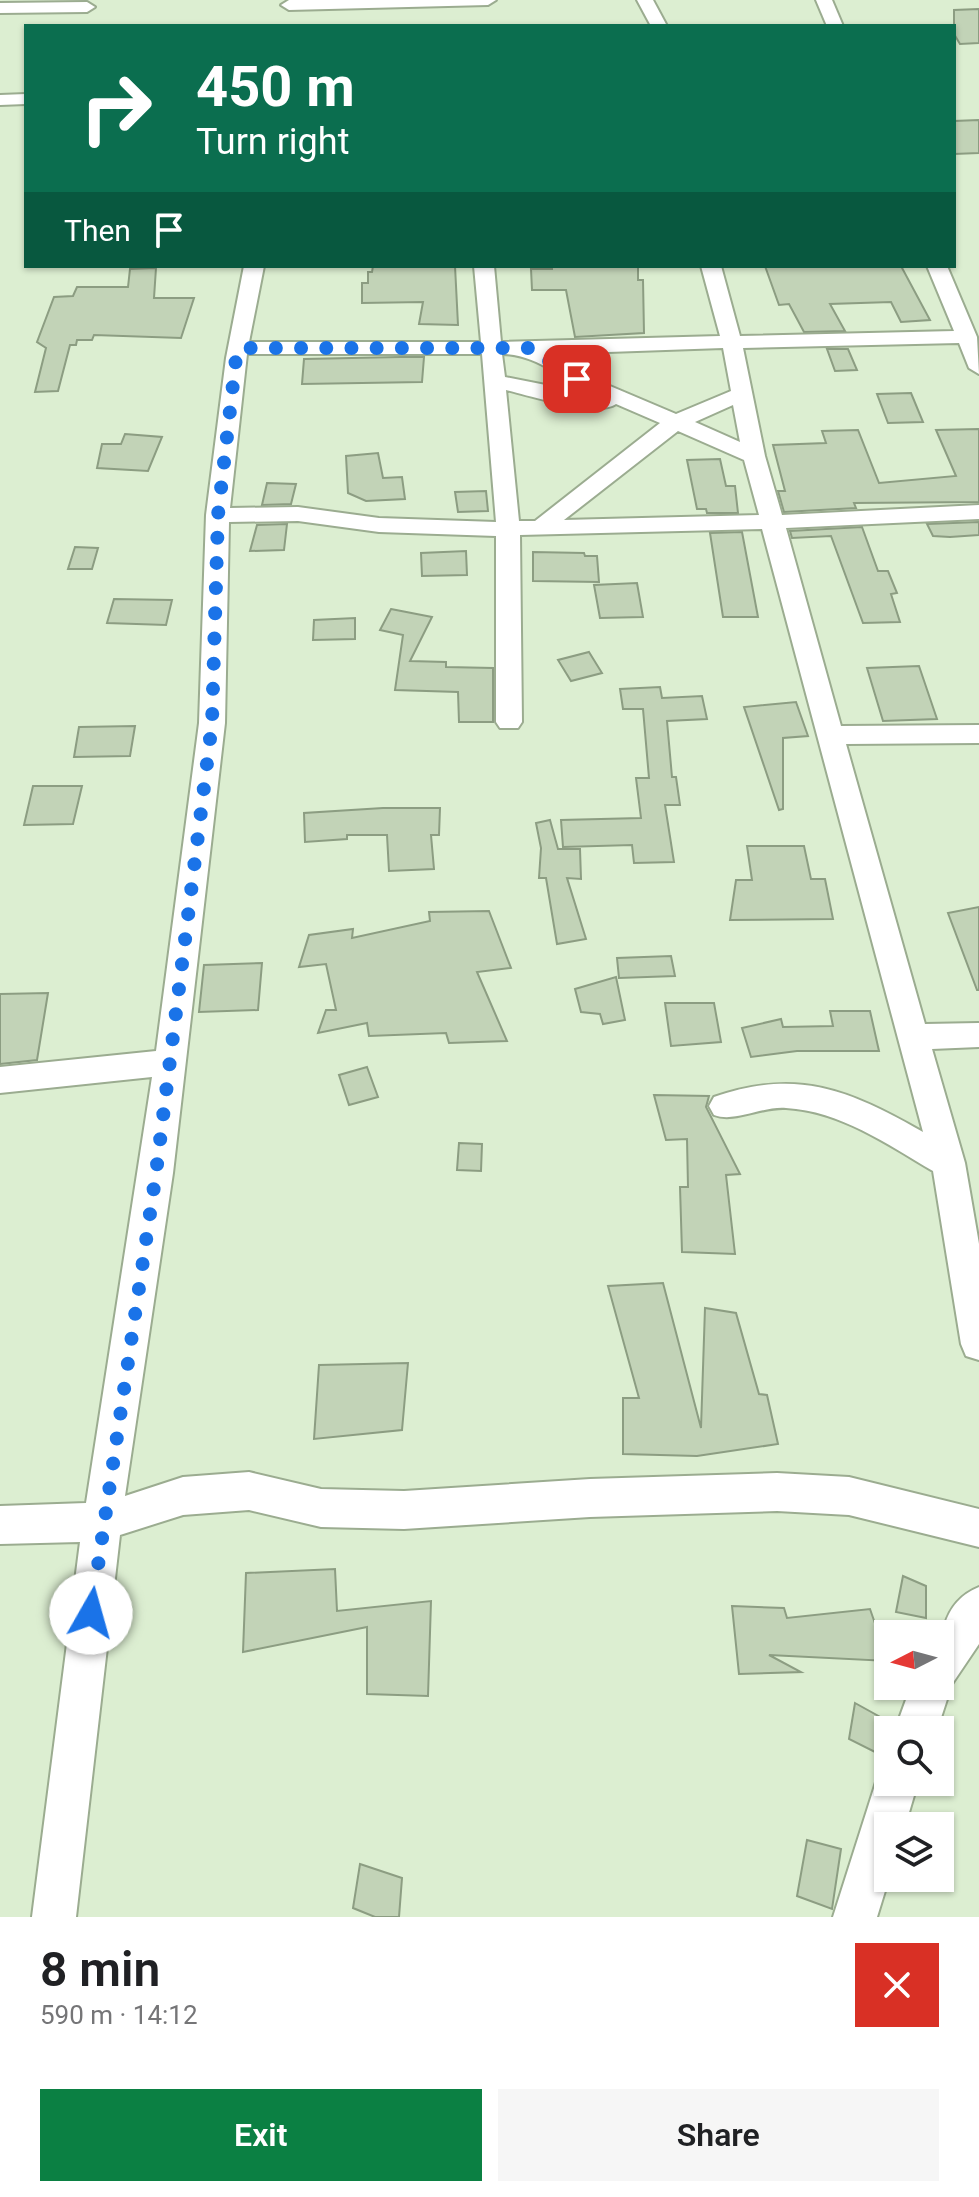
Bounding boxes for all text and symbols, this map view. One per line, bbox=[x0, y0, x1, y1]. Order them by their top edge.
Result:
text: 450 m bbox=[196, 54, 355, 120]
icon: right bbox=[64, 56, 168, 160]
text: Turn right bbox=[196, 121, 349, 163]
icon: arrive bbox=[147, 208, 191, 252]
text: Then bbox=[64, 213, 131, 248]
pin bbox=[543, 345, 611, 413]
icon: arrive bbox=[555, 357, 599, 401]
position arrow bbox=[49, 1571, 133, 1655]
north arrow bbox=[874, 1620, 954, 1700]
map controls bbox=[874, 1620, 954, 1892]
button: search bbox=[874, 1716, 954, 1796]
button: layers bbox=[874, 1812, 954, 1892]
text: 8 min bbox=[40, 1941, 160, 1998]
button: close bbox=[855, 1943, 939, 2027]
text: 590 m · 14:12 bbox=[40, 2000, 198, 2030]
button: Exit bbox=[40, 2089, 482, 2181]
button: Share bbox=[498, 2089, 939, 2181]

